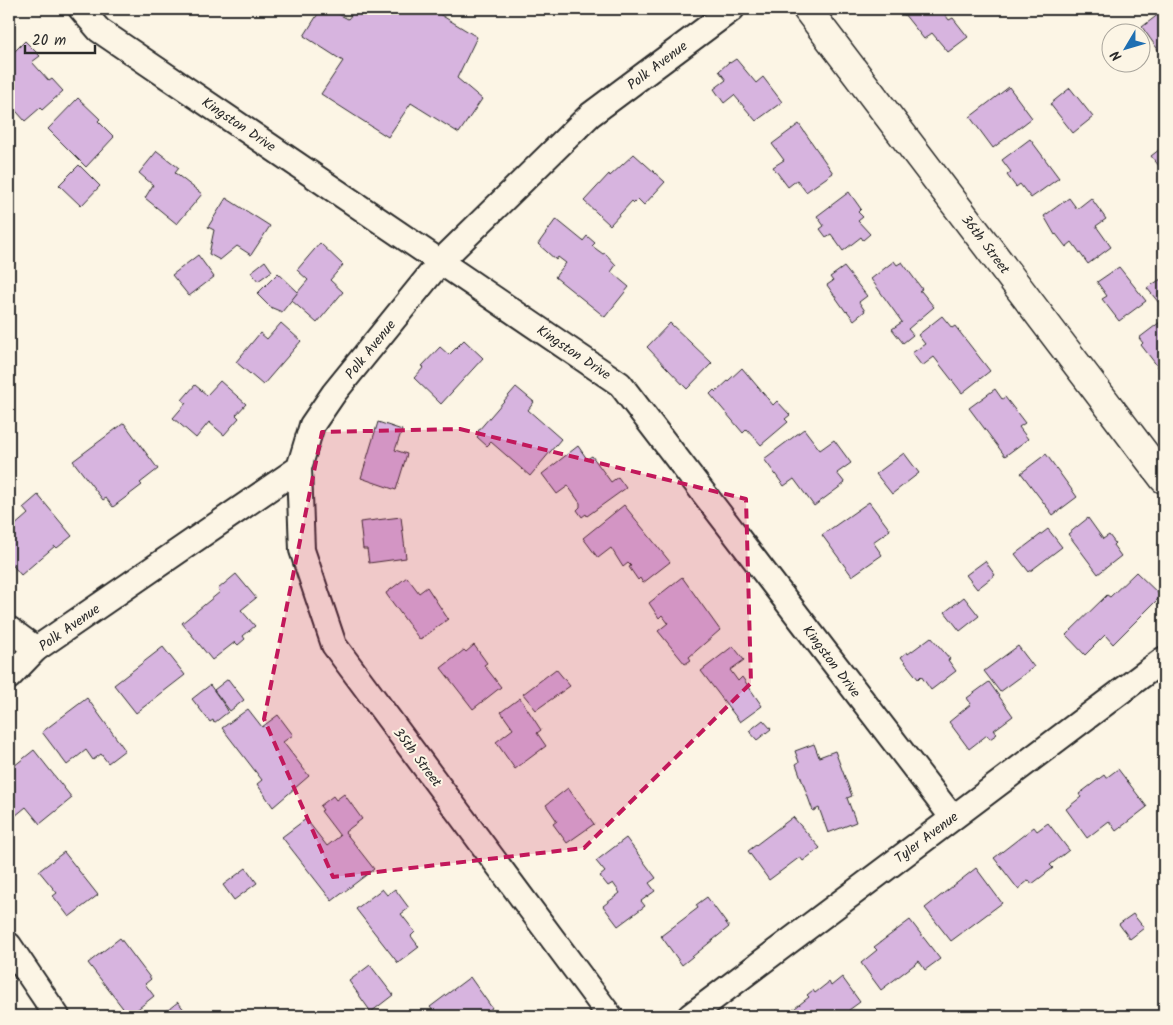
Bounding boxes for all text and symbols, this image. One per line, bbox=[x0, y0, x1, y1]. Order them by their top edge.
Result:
scale bar bbox=[25, 22, 95, 54]
north arrow bbox=[1100, 22, 1150, 72]
text: 20 m bbox=[32, 29, 66, 53]
street label: Polk Avenue bbox=[623, 35, 693, 96]
text: N bbox=[1105, 45, 1128, 66]
street label: Kingston Drive bbox=[197, 92, 281, 158]
street label: 36th Street bbox=[955, 210, 1015, 280]
street label: Polk Avenue bbox=[340, 315, 402, 384]
street label: Kingston Drive bbox=[532, 320, 616, 386]
street label: Polk Avenue bbox=[34, 598, 105, 657]
street label: Kingston Drive bbox=[797, 621, 866, 703]
street label: 35th Street bbox=[387, 723, 447, 792]
street label: Tyler Avenue bbox=[890, 806, 964, 869]

